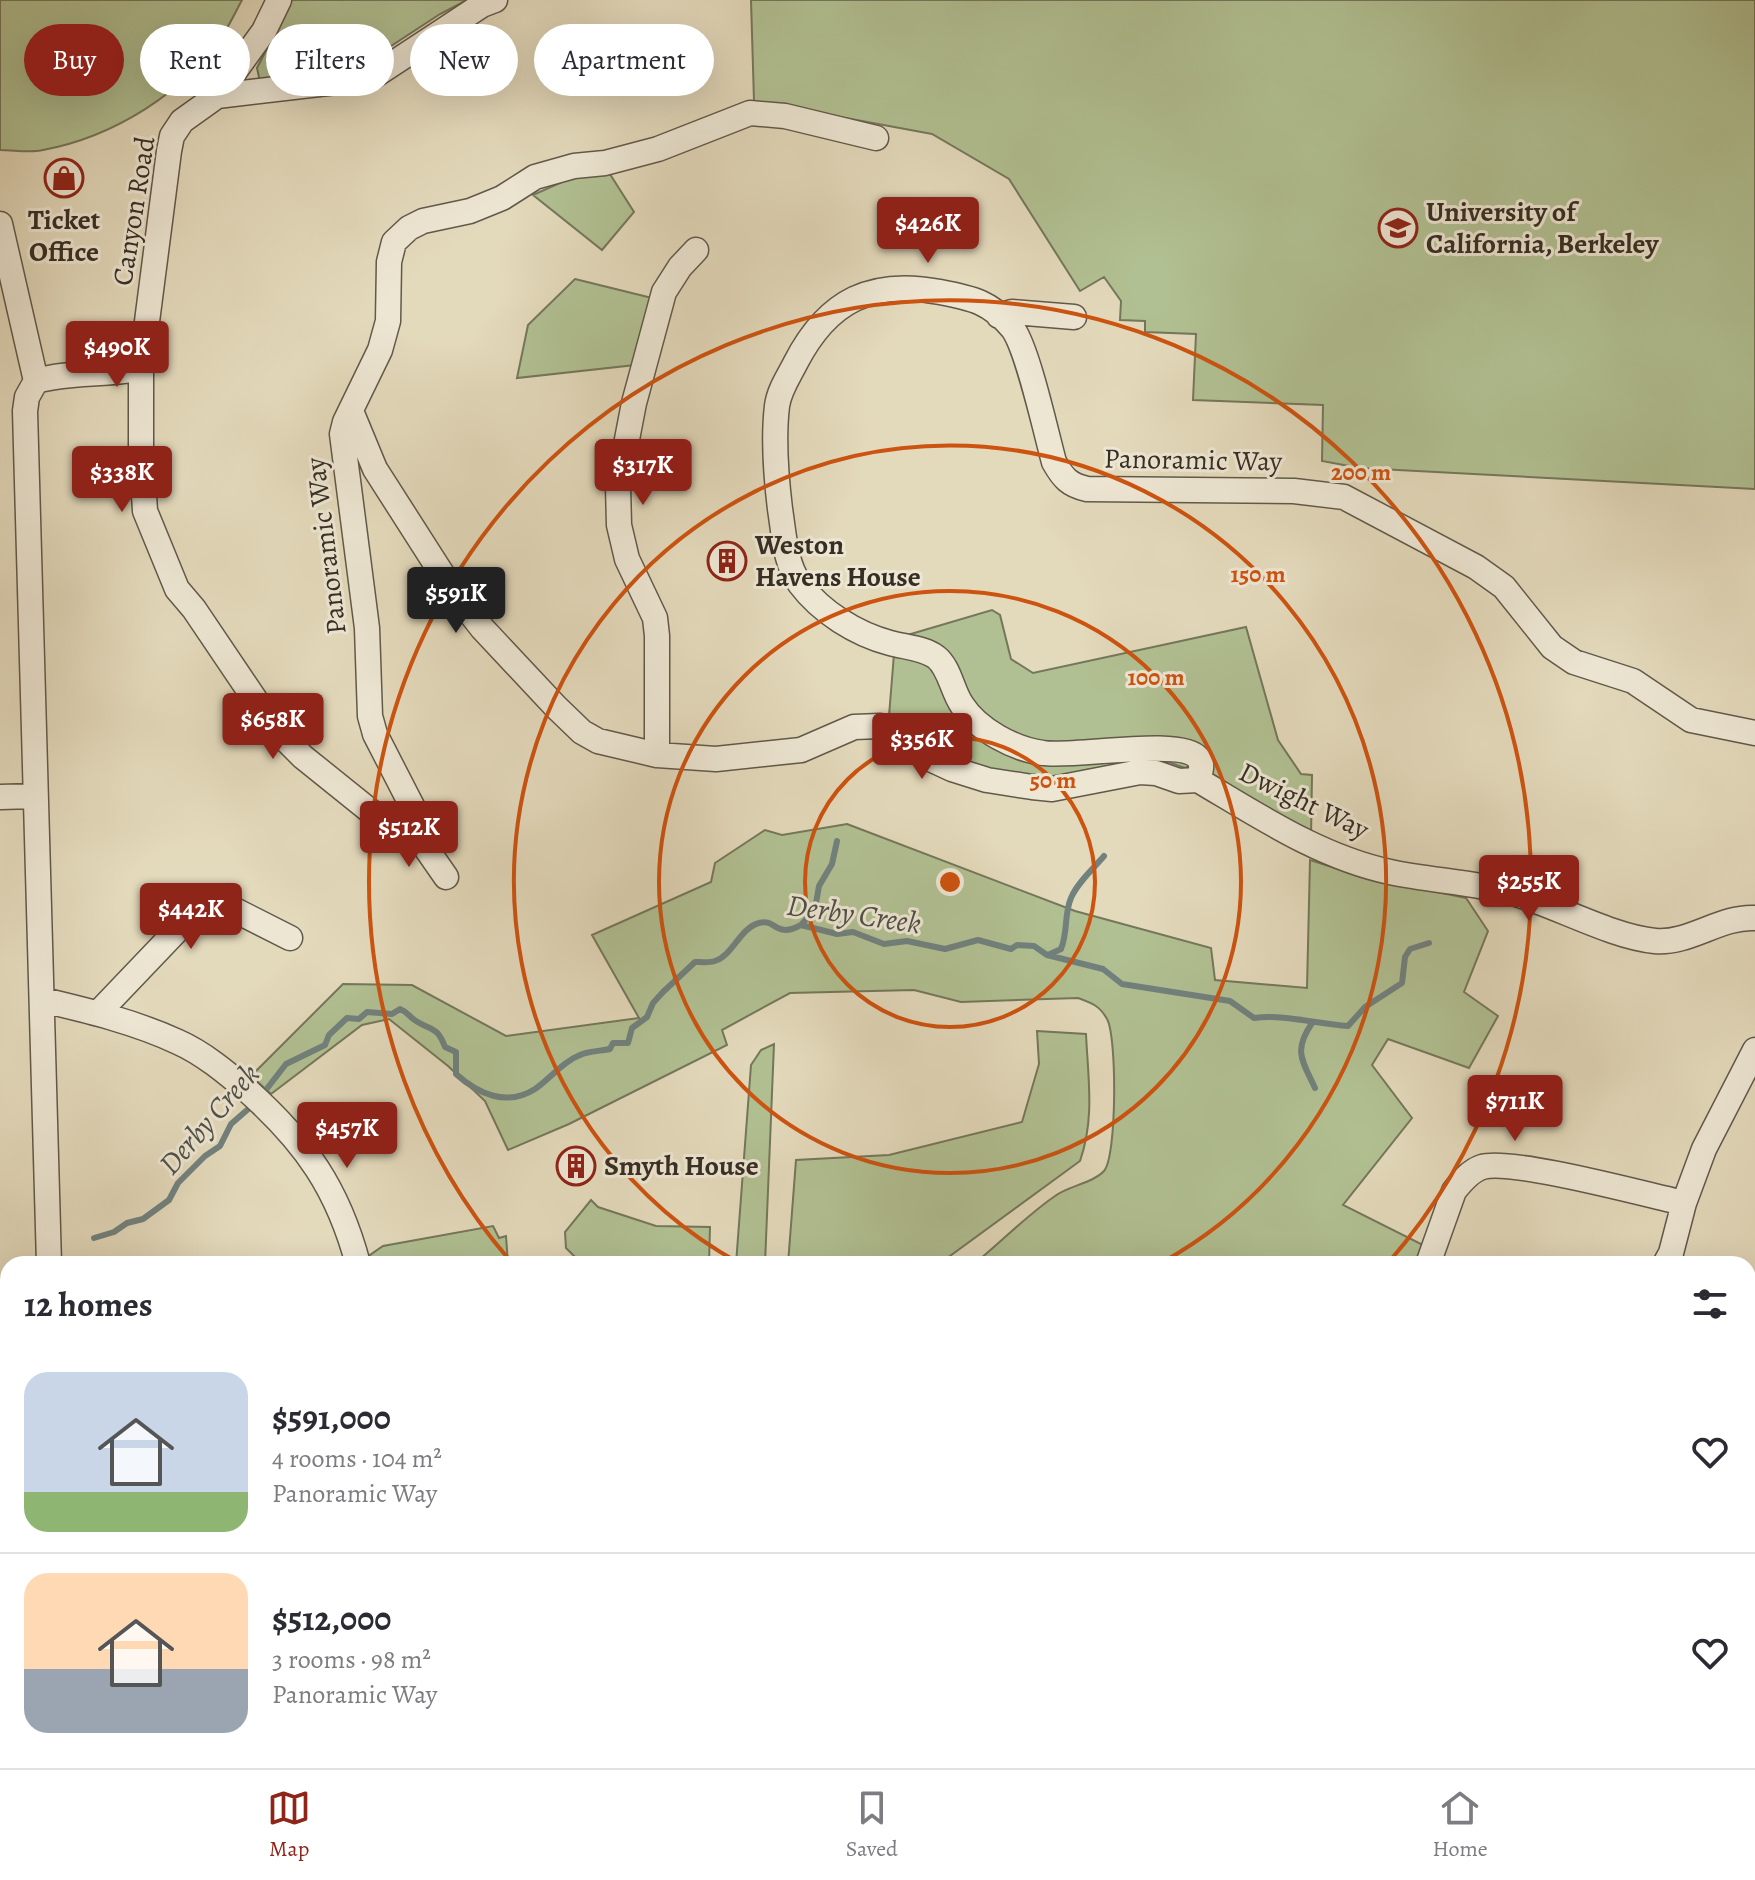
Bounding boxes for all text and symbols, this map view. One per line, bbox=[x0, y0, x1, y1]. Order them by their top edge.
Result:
chip: Buy bbox=[24, 24, 124, 96]
chip: Rent bbox=[140, 24, 250, 96]
chip: Filters bbox=[266, 24, 394, 96]
chip: New bbox=[410, 24, 518, 96]
chip: Apartment bbox=[534, 24, 714, 96]
street label: Canyon Road bbox=[103, 133, 165, 288]
shop icon: Ticket Office bbox=[43, 157, 85, 199]
place label: University of California, Berkeley bbox=[1426, 193, 1660, 263]
pin: $426K bbox=[872, 197, 984, 265]
place label: Ticket Office bbox=[28, 201, 100, 271]
text: $426K bbox=[895, 205, 961, 240]
school or university icon: University of California, Berkeley bbox=[1377, 207, 1419, 249]
pin: $490K bbox=[61, 321, 173, 389]
text: $490K bbox=[84, 329, 150, 364]
pin: $317K bbox=[587, 439, 699, 507]
street label: Panoramic Way bbox=[1104, 439, 1283, 481]
pin: $338K bbox=[66, 446, 178, 514]
text: $317K bbox=[613, 447, 673, 482]
text: $338K bbox=[90, 454, 154, 489]
street label: Panoramic Way bbox=[296, 455, 356, 637]
text: 200 m bbox=[1331, 456, 1391, 488]
place label: Weston Havens House bbox=[754, 526, 921, 596]
building icon: Weston Havens House bbox=[706, 540, 748, 582]
text: 150 m bbox=[1230, 558, 1286, 590]
pin: $591K bbox=[400, 567, 512, 635]
text: $591K bbox=[425, 575, 487, 610]
text: 100 m bbox=[1127, 661, 1185, 693]
pin: $658K bbox=[217, 693, 329, 761]
text: $658K bbox=[241, 701, 305, 736]
pin: $356K bbox=[866, 713, 978, 781]
text: $356K bbox=[890, 721, 954, 756]
street label: Dwight Way bbox=[1233, 753, 1376, 849]
text: 50 m bbox=[1030, 764, 1076, 796]
pin: $512K bbox=[353, 801, 465, 869]
text: $512K bbox=[378, 809, 440, 844]
pin: $255K bbox=[1473, 855, 1585, 923]
text: $255K bbox=[1497, 863, 1561, 898]
centre of rings bbox=[936, 868, 964, 896]
pin: $442K bbox=[135, 883, 247, 951]
water label: Derby Creek bbox=[784, 885, 924, 943]
text: $442K bbox=[158, 891, 224, 926]
water label: Derby Creek bbox=[150, 1055, 268, 1183]
pin: $711K bbox=[1459, 1075, 1571, 1143]
text: $711K bbox=[1486, 1083, 1544, 1118]
pin: $457K bbox=[291, 1102, 403, 1170]
text: $457K bbox=[315, 1110, 379, 1145]
building icon: Smyth House bbox=[555, 1145, 597, 1187]
place label: Smyth House bbox=[604, 1147, 759, 1185]
text: 12 homes bbox=[24, 1281, 153, 1328]
icon: filters bbox=[1688, 1282, 1732, 1326]
text: $591,000 bbox=[272, 1394, 391, 1441]
icon: home bbox=[88, 1404, 184, 1500]
icon: heart bbox=[1688, 1430, 1732, 1474]
text: 4 rooms · 104 m² bbox=[272, 1441, 442, 1476]
text: Panoramic Way bbox=[272, 1476, 437, 1511]
text: $512,000 bbox=[272, 1595, 391, 1642]
icon: home bbox=[88, 1605, 184, 1701]
icon: heart bbox=[1688, 1631, 1732, 1675]
text: 3 rooms · 98 m² bbox=[272, 1642, 431, 1677]
text: Panoramic Way bbox=[272, 1677, 437, 1712]
tab: Map bbox=[267, 1786, 311, 1864]
tab: Saved bbox=[846, 1786, 898, 1864]
tab: Home bbox=[1432, 1786, 1488, 1864]

